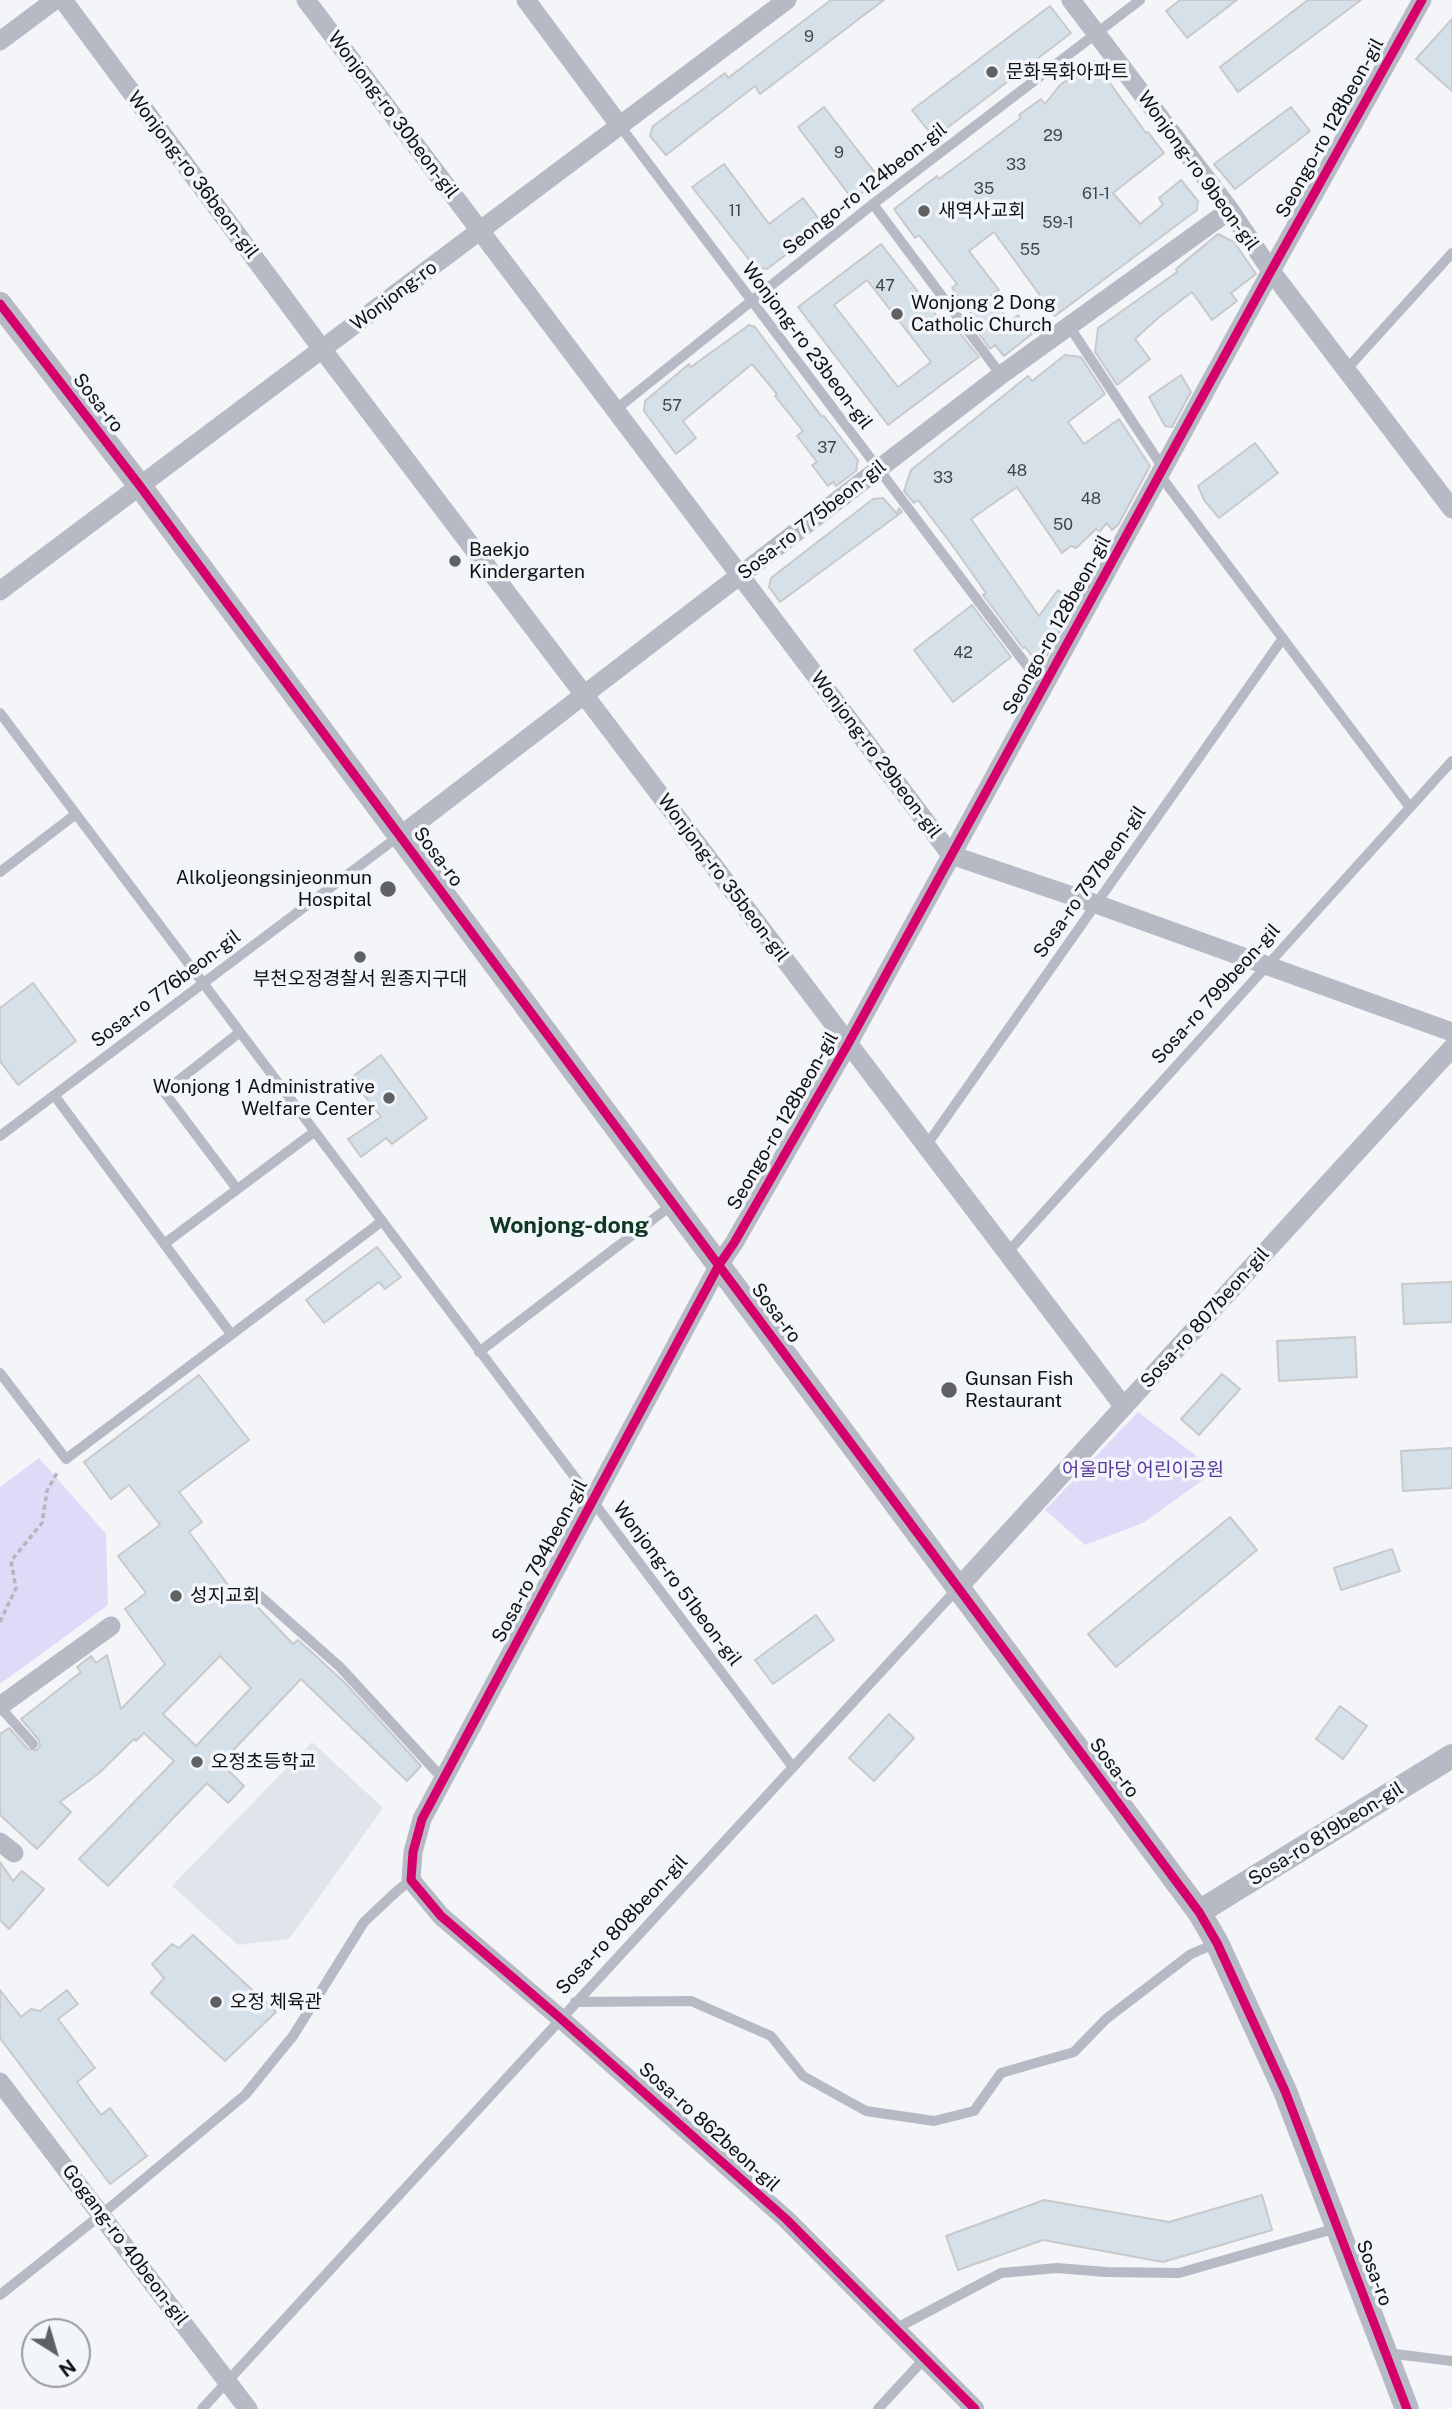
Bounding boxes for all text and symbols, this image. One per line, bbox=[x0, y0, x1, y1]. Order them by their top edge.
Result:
street label: Wonjong-ro 30beon-gil bbox=[323, 27, 463, 203]
house number: 9 bbox=[804, 27, 814, 47]
street label: Seongo-ro 128beon-gil bbox=[1271, 34, 1389, 222]
place label: 문화목화아파트 bbox=[1006, 61, 1128, 83]
marker: 문화목화아파트 bbox=[984, 64, 1000, 80]
street label: Wonjong-ro 36beon-gil bbox=[123, 87, 263, 263]
street label: Wonjong-ro 9beon-gil bbox=[1132, 87, 1264, 255]
street label: Seongo-ro 124beon-gil bbox=[778, 118, 952, 260]
house number: 29 bbox=[1043, 126, 1063, 146]
house number: 9 bbox=[834, 143, 844, 163]
house number: 33 bbox=[1006, 155, 1026, 175]
house number: 35 bbox=[974, 179, 994, 199]
house number: 61-1 bbox=[1082, 184, 1110, 204]
place label: 새역사교회 bbox=[938, 200, 1025, 222]
house number: 11 bbox=[728, 201, 742, 221]
marker: 새역사교회 bbox=[916, 203, 932, 219]
house number: 59-1 bbox=[1042, 213, 1074, 233]
house number: 55 bbox=[1020, 240, 1040, 260]
street label: Wonjong-ro bbox=[346, 256, 442, 336]
street label: Wonjong-ro 23beon-gil bbox=[737, 258, 877, 434]
house number: 47 bbox=[875, 276, 895, 296]
place label: Wonjong 2 Dong Catholic Church bbox=[911, 292, 1056, 336]
marker: Wonjong 2 Dong Catholic Church bbox=[889, 306, 905, 322]
street label: Sosa-ro bbox=[68, 369, 128, 437]
house number: 57 bbox=[662, 396, 682, 416]
house number: 37 bbox=[817, 438, 837, 458]
street label: Sosa-ro 775beon-gil bbox=[733, 455, 891, 585]
house number: 48 bbox=[1007, 461, 1027, 481]
house number: 33 bbox=[933, 468, 953, 488]
house number: 48 bbox=[1081, 489, 1101, 509]
house number: 50 bbox=[1053, 515, 1073, 535]
street label: Seongo-ro 128beon-gil bbox=[998, 531, 1116, 719]
place label: Baekjo Kindergarten bbox=[469, 539, 585, 583]
marker: Baekjo Kindergarten bbox=[447, 553, 463, 569]
house number: 42 bbox=[953, 643, 973, 663]
street label: Wonjong-ro 29beon-gil bbox=[806, 667, 946, 843]
street label: Wonjong-ro 35beon-gil bbox=[653, 790, 793, 966]
street label: Sosa-ro 797beon-gil bbox=[1029, 802, 1151, 962]
street label: Sosa-ro bbox=[408, 823, 468, 891]
place label: Alkoljeongsinjeonmun Hospital bbox=[176, 867, 372, 911]
marker: Alkoljeongsinjeonmun Hospital bbox=[378, 879, 398, 899]
street label: Sosa-ro 799beon-gil bbox=[1147, 919, 1285, 1069]
street label: Sosa-ro 776beon-gil bbox=[87, 925, 245, 1053]
marker: 부천오정경찰서 원종지구대 bbox=[352, 949, 368, 965]
place label: 부천오정경찰서 원종지구대 bbox=[253, 968, 467, 990]
street label: Seongo-ro 128beon-gil bbox=[723, 1028, 843, 1214]
place label: Wonjong 1 Administrative Welfare Center bbox=[153, 1076, 375, 1120]
marker: Wonjong 1 Administrative Welfare Center bbox=[381, 1090, 397, 1106]
district label: Wonjong-dong bbox=[489, 1212, 649, 1240]
street label: Sosa-ro 807beon-gil bbox=[1136, 1243, 1274, 1393]
street label: Sosa-ro bbox=[746, 1279, 806, 1347]
place label: Gunsan Fish Restaurant bbox=[965, 1368, 1073, 1412]
marker: Gunsan Fish Restaurant bbox=[939, 1380, 959, 1400]
park label: 어울마당 어린이공원 bbox=[1062, 1459, 1224, 1481]
street label: Sosa-ro 794beon-gil bbox=[487, 1476, 593, 1646]
street label: Wonjong-ro 51beon-gil bbox=[608, 1497, 746, 1671]
place label: 성지교회 bbox=[190, 1585, 260, 1607]
marker: 성지교회 bbox=[168, 1588, 184, 1604]
street label: Sosa-ro bbox=[1084, 1734, 1144, 1802]
place label: 오정초등학교 bbox=[211, 1751, 316, 1773]
marker: 오정초등학교 bbox=[189, 1754, 205, 1770]
street label: Sosa-ro 819beon-gil bbox=[1244, 1777, 1408, 1891]
street label: Sosa-ro 808beon-gil bbox=[551, 1850, 693, 2000]
place label: 오정 체육관 bbox=[230, 1991, 322, 2013]
marker: 오정 체육관 bbox=[208, 1994, 224, 2010]
street label: Sosa-ro 862beon-gil bbox=[634, 2058, 784, 2196]
street label: Gogang-ro 40beon-gil bbox=[57, 2160, 193, 2330]
street label: Sosa-ro bbox=[1351, 2237, 1397, 2309]
north arrow bbox=[21, 2318, 91, 2388]
text: N bbox=[55, 2355, 80, 2381]

